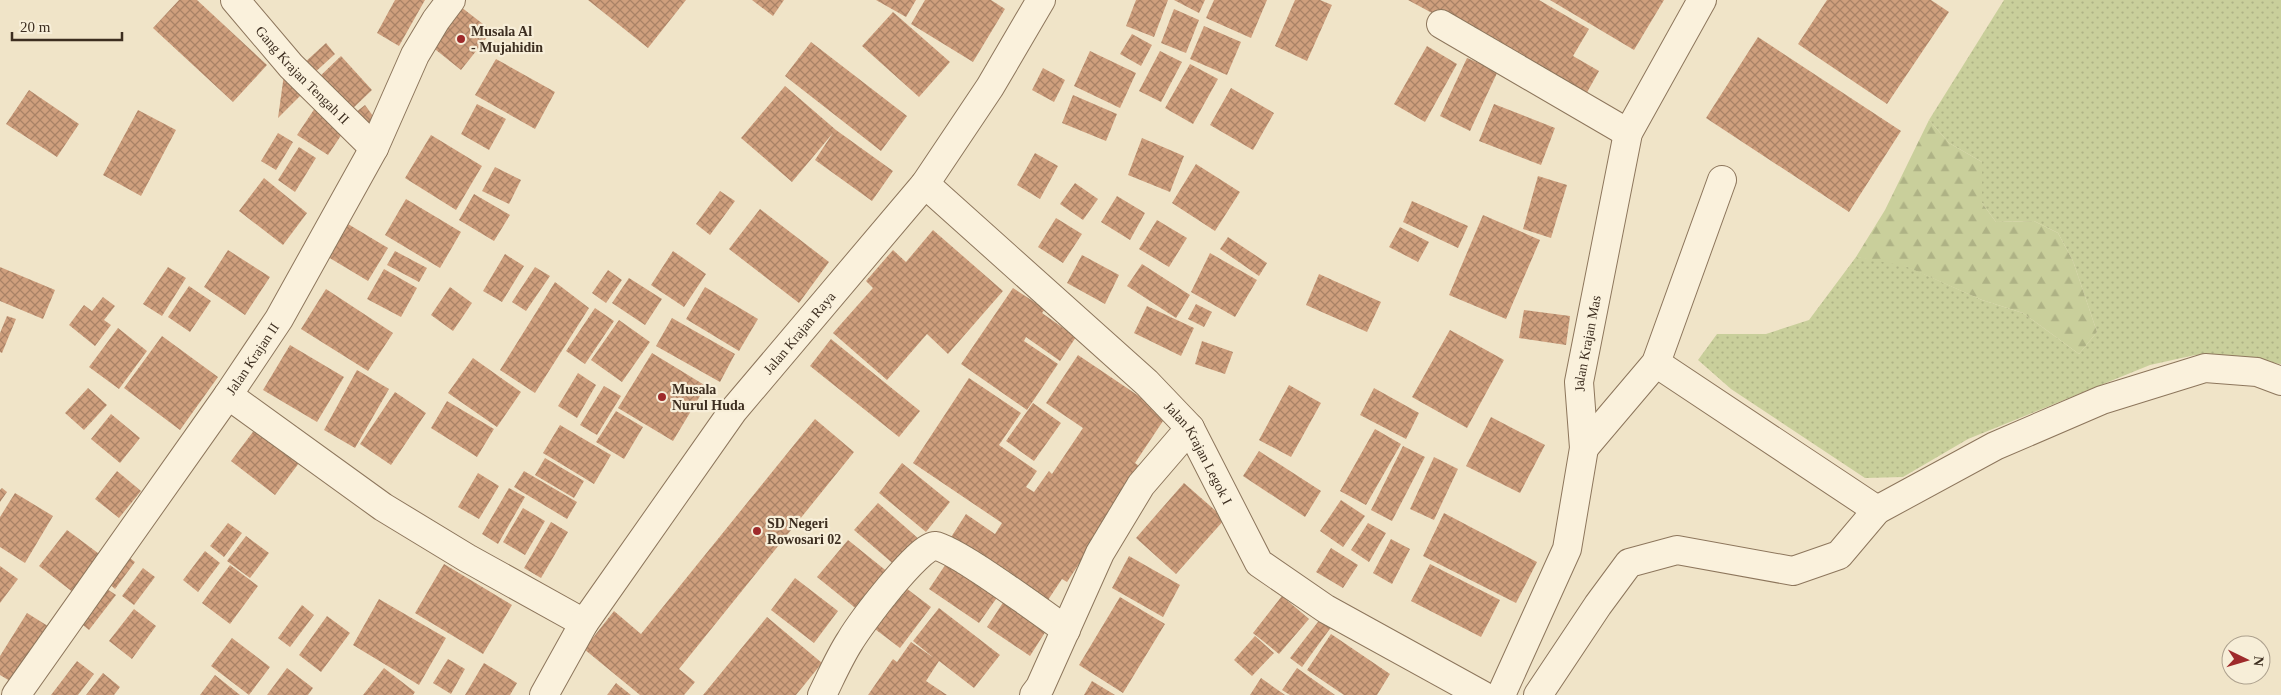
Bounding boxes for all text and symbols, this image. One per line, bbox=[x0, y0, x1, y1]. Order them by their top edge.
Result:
scale bar bbox=[12, 10, 122, 42]
text: 20 m bbox=[20, 19, 51, 35]
street label: Gang Krajan Tengah II bbox=[253, 23, 353, 127]
place label: Musala Al - Mujahidin bbox=[471, 24, 543, 55]
marker: Musala Al - Mujahidin bbox=[455, 33, 467, 45]
street label: Jalan Krajan Raya bbox=[760, 288, 839, 377]
street label: Jalan Krajan Mas bbox=[1571, 294, 1603, 392]
street label: Jalan Krajan II bbox=[223, 320, 282, 397]
place label: Musala Nurul Huda bbox=[672, 382, 745, 413]
marker: Musala Nurul Huda bbox=[656, 391, 668, 403]
street label: Jalan Krajan Legok I bbox=[1162, 399, 1235, 507]
place label: SD Negeri Rowosari 02 bbox=[767, 516, 841, 547]
marker: SD Negeri Rowosari 02 bbox=[751, 525, 763, 537]
north arrow bbox=[2221, 635, 2271, 685]
text: N bbox=[2251, 655, 2266, 667]

